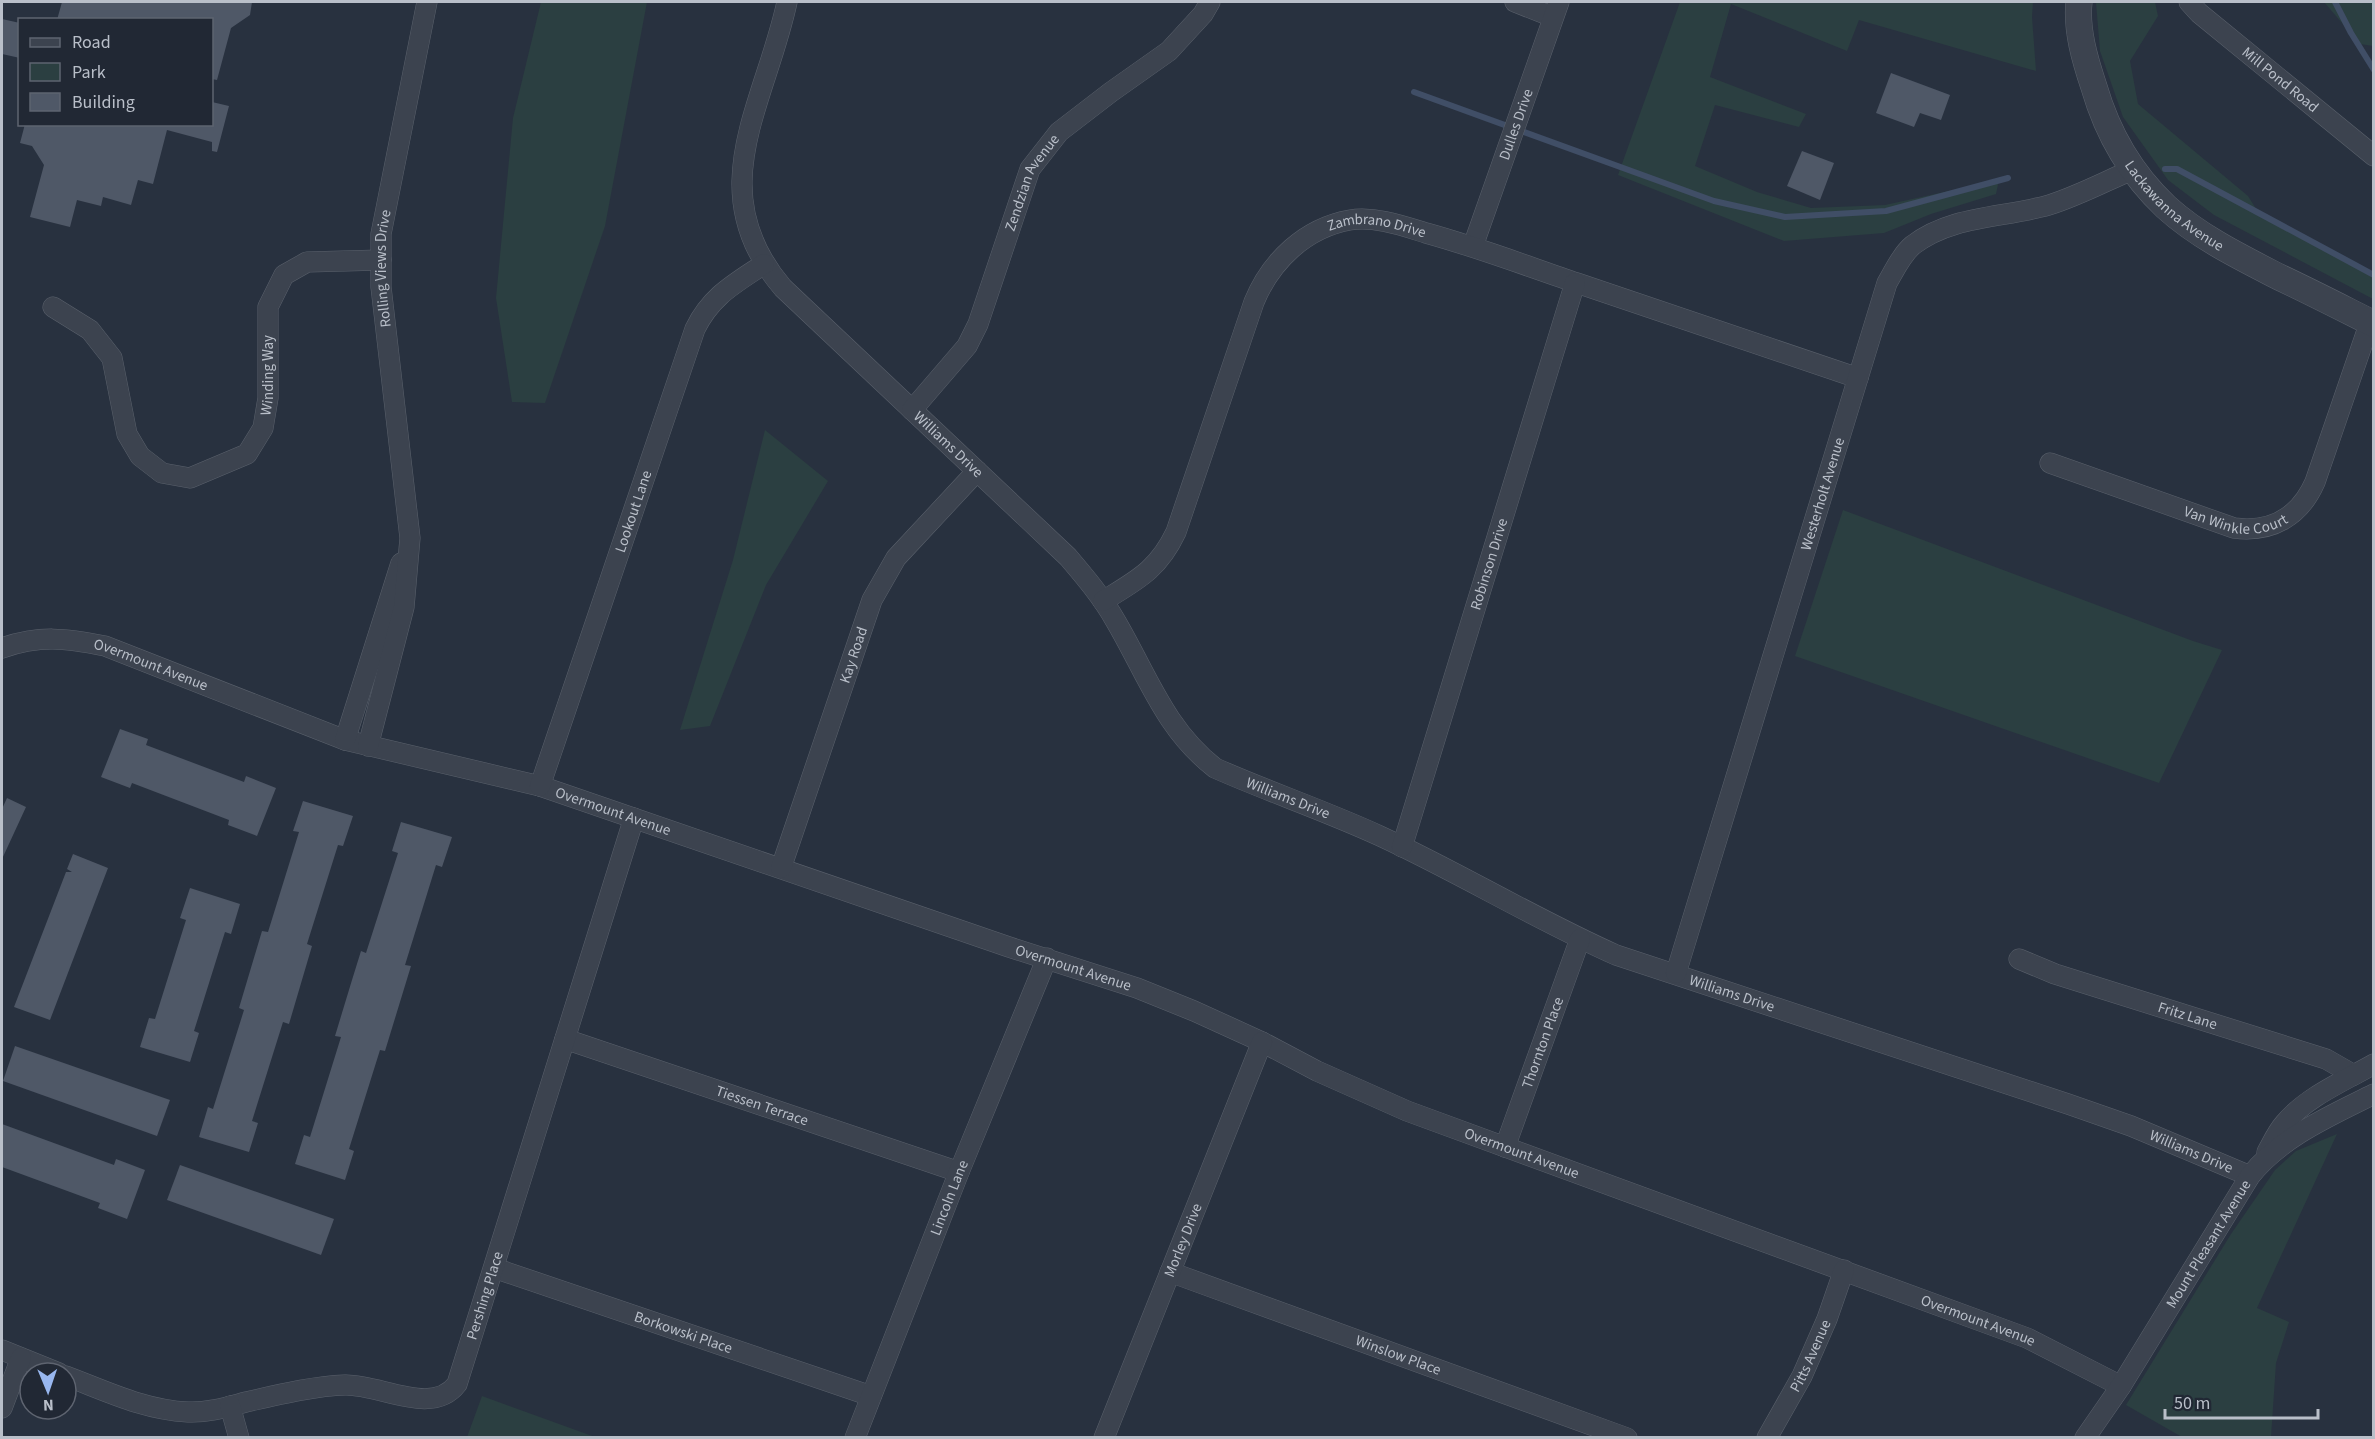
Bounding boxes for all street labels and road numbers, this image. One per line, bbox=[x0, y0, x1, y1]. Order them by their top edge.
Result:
street label: Mill Pond Road bbox=[2237, 42, 2323, 118]
street label: Dulles Drive bbox=[1494, 86, 1539, 163]
street label: Zendzian Avenue bbox=[1000, 130, 1065, 234]
street label: Lackawanna Avenue bbox=[2119, 157, 2228, 257]
street label: Rolling Views Drive bbox=[371, 208, 397, 329]
street label: Zambrano Drive bbox=[1324, 209, 1429, 243]
street label: Winding Way bbox=[255, 335, 279, 417]
street label: Williams Drive bbox=[909, 407, 988, 483]
street label: Westerholt Avenue bbox=[1796, 435, 1850, 553]
street label: Lookout Lane bbox=[610, 468, 657, 555]
street label: Van Winkle Court bbox=[2181, 501, 2292, 540]
street label: Robinson Drive bbox=[1465, 516, 1513, 613]
street label: Kay Road bbox=[834, 624, 873, 686]
street label: Overmount Avenue bbox=[92, 634, 211, 696]
street label: Williams Drive bbox=[1243, 772, 1333, 824]
street label: Overmount Avenue bbox=[552, 782, 674, 841]
street label: Overmount Avenue bbox=[1012, 940, 1134, 997]
street label: Williams Drive bbox=[1686, 970, 1777, 1018]
street label: Thornton Place bbox=[1517, 994, 1569, 1091]
street label: Fritz Lane bbox=[2155, 997, 2220, 1035]
street label: Tiessen Terrace bbox=[713, 1081, 811, 1131]
street label: Overmount Avenue bbox=[1461, 1123, 1582, 1184]
street label: Williams Drive bbox=[2146, 1125, 2236, 1179]
street label: Lincoln Lane bbox=[925, 1157, 974, 1239]
street label: Mount Pleasant Avenue bbox=[2161, 1176, 2256, 1312]
street label: Morley Drive bbox=[1159, 1200, 1208, 1281]
street label: Pershing Place bbox=[461, 1249, 509, 1343]
street label: Overmount Avenue bbox=[1918, 1290, 2039, 1352]
street label: Borkowski Place bbox=[631, 1306, 735, 1359]
street label: Pitts Avenue bbox=[1785, 1317, 1836, 1396]
street label: Winslow Place bbox=[1353, 1330, 1444, 1381]

